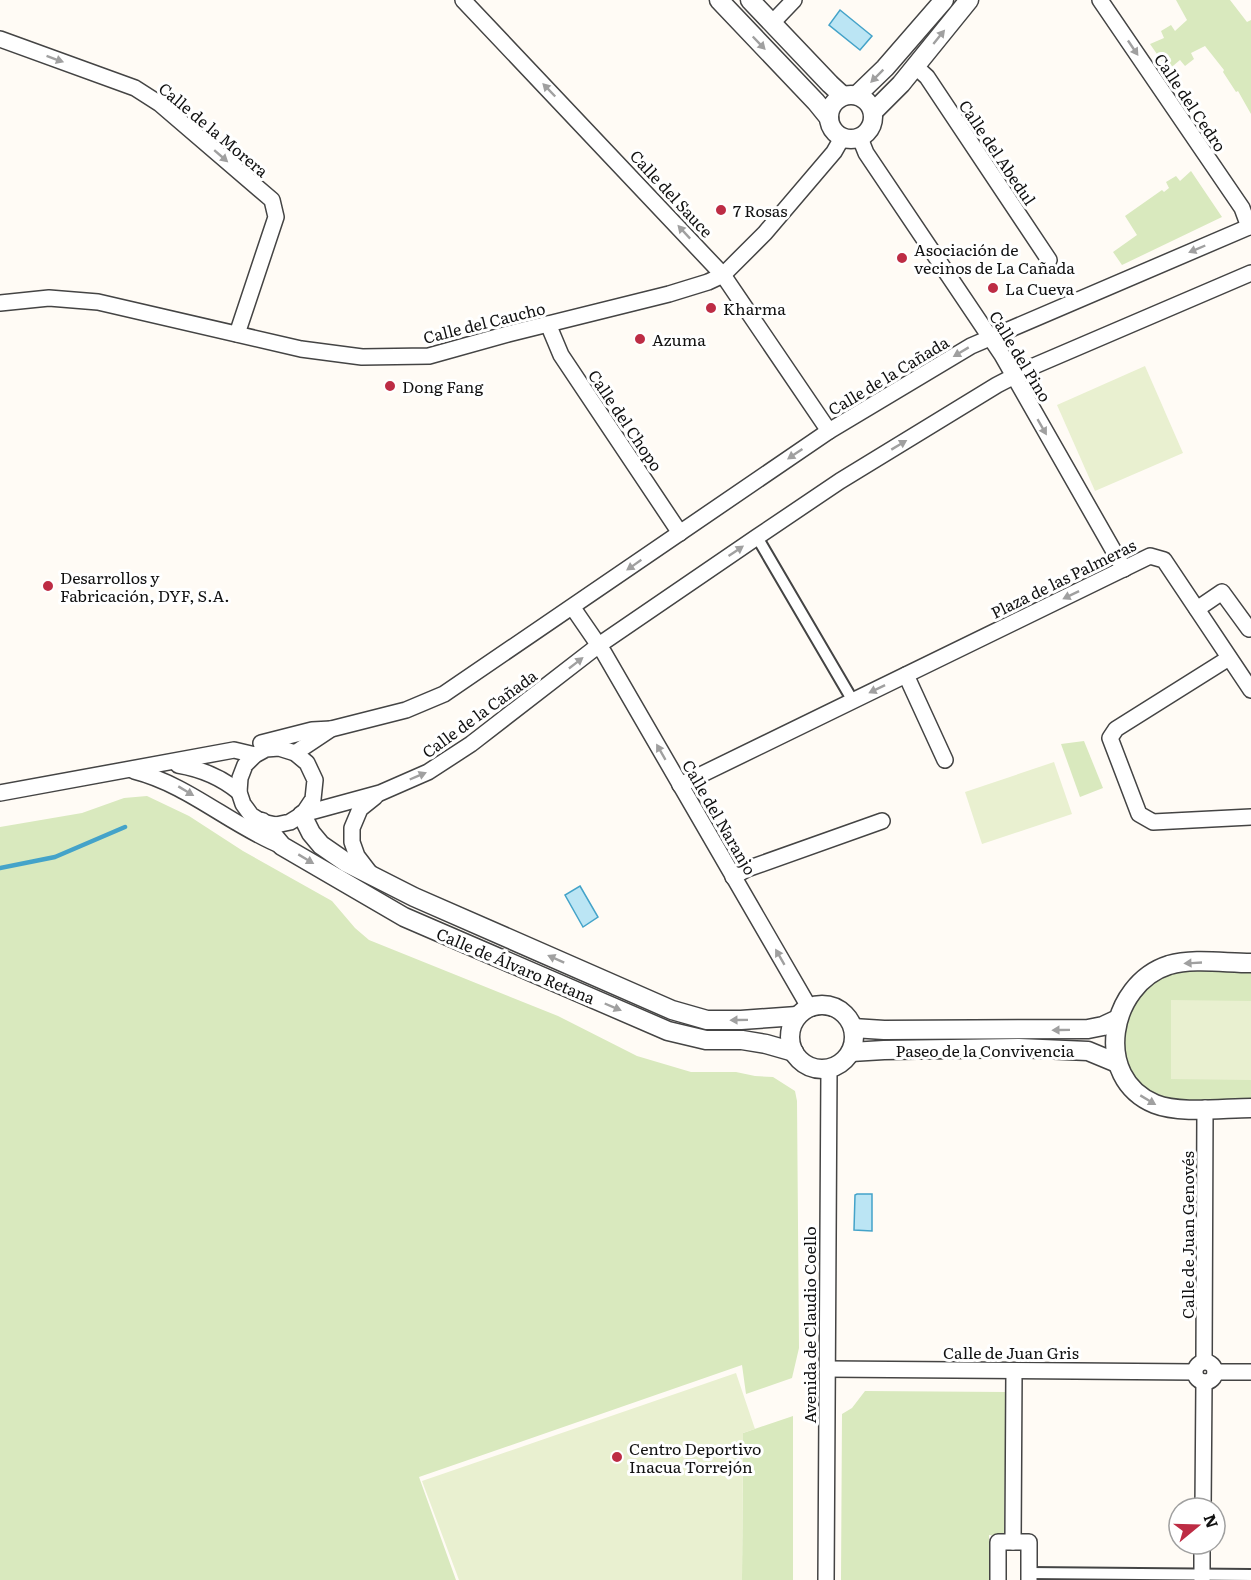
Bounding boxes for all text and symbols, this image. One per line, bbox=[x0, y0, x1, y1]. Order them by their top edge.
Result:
one-way arrow bbox=[933, 29, 945, 44]
one-way arrow bbox=[752, 35, 766, 49]
one-way arrow bbox=[1127, 40, 1139, 56]
street label: Calle del Cedro bbox=[1149, 48, 1233, 156]
one-way arrow bbox=[46, 54, 64, 64]
one-way arrow bbox=[871, 68, 885, 82]
street label: Calle de la Morera bbox=[154, 76, 274, 182]
one-way arrow bbox=[543, 84, 557, 98]
street label: Calle del Abedul bbox=[954, 95, 1042, 209]
street label: Calle del Sauce bbox=[625, 144, 719, 242]
one-way arrow bbox=[213, 150, 229, 163]
place label: 7 Rosas bbox=[733, 198, 788, 222]
marker: 7 Rosas bbox=[714, 203, 728, 217]
one-way arrow bbox=[677, 224, 691, 239]
place label: Asociación de vecinos de La Cañada bbox=[914, 237, 1075, 279]
one-way arrow bbox=[1188, 244, 1206, 254]
marker: Asociación de vecinos de La Cañada bbox=[895, 251, 909, 265]
place label: La Cueva bbox=[1005, 276, 1074, 300]
marker: La Cueva bbox=[986, 281, 1000, 295]
street label: Calle del Caucho bbox=[420, 295, 548, 349]
place label: Kharma bbox=[723, 296, 786, 320]
marker: Kharma bbox=[704, 301, 718, 315]
street label: Calle del Pino bbox=[984, 306, 1058, 406]
place label: Azuma bbox=[652, 327, 706, 351]
street label: Calle de la Cañada bbox=[823, 329, 953, 421]
marker: Azuma bbox=[633, 332, 647, 346]
one-way arrow bbox=[953, 347, 969, 358]
street label: Calle del Chopo bbox=[583, 364, 669, 476]
place label: Dong Fang bbox=[402, 374, 483, 398]
marker: Dong Fang bbox=[383, 379, 397, 393]
one-way arrow bbox=[1037, 419, 1048, 435]
one-way arrow bbox=[891, 439, 907, 450]
one-way arrow bbox=[787, 448, 803, 459]
street label: Plaza de las Palmeras bbox=[986, 532, 1140, 624]
one-way arrow bbox=[728, 546, 744, 557]
one-way arrow bbox=[627, 559, 643, 571]
place label: Desarrollos y Fabricación, DYF, S.A. bbox=[60, 565, 230, 607]
marker: Desarrollos y Fabricación, DYF, S.A. bbox=[41, 579, 55, 593]
one-way arrow bbox=[1062, 589, 1080, 599]
one-way arrow bbox=[568, 656, 584, 669]
street label: Calle de la Cañada bbox=[417, 663, 542, 763]
one-way arrow bbox=[868, 684, 885, 694]
one-way arrow bbox=[656, 743, 666, 760]
street label: Calle del Naranjo bbox=[677, 755, 763, 879]
one-way arrow bbox=[409, 771, 427, 781]
one-way arrow bbox=[177, 786, 194, 797]
one-way arrow bbox=[298, 854, 314, 865]
street label: Calle de Álvaro Retana bbox=[433, 921, 599, 1009]
one-way arrow bbox=[775, 948, 785, 965]
one-way arrow bbox=[546, 954, 564, 964]
one-way arrow bbox=[1183, 959, 1202, 968]
one-way arrow bbox=[604, 1003, 622, 1012]
one-way arrow bbox=[729, 1015, 748, 1025]
one-way arrow bbox=[1051, 1025, 1070, 1035]
street label: Paseo de la Convivencia bbox=[896, 1038, 1075, 1062]
one-way arrow bbox=[1140, 1094, 1156, 1105]
street label: Calle de Juan Genovés bbox=[1175, 1151, 1199, 1319]
street label: Avenida de Claudio Coello bbox=[797, 1226, 821, 1424]
street label: Calle de Juan Gris bbox=[943, 1340, 1079, 1364]
place label: Centro Deportivo Inacua Torrejón bbox=[629, 1436, 761, 1478]
marker: Centro Deportivo Inacua Torrejón bbox=[610, 1450, 624, 1464]
north arrow bbox=[1167, 1496, 1227, 1556]
text: N bbox=[1199, 1511, 1226, 1531]

